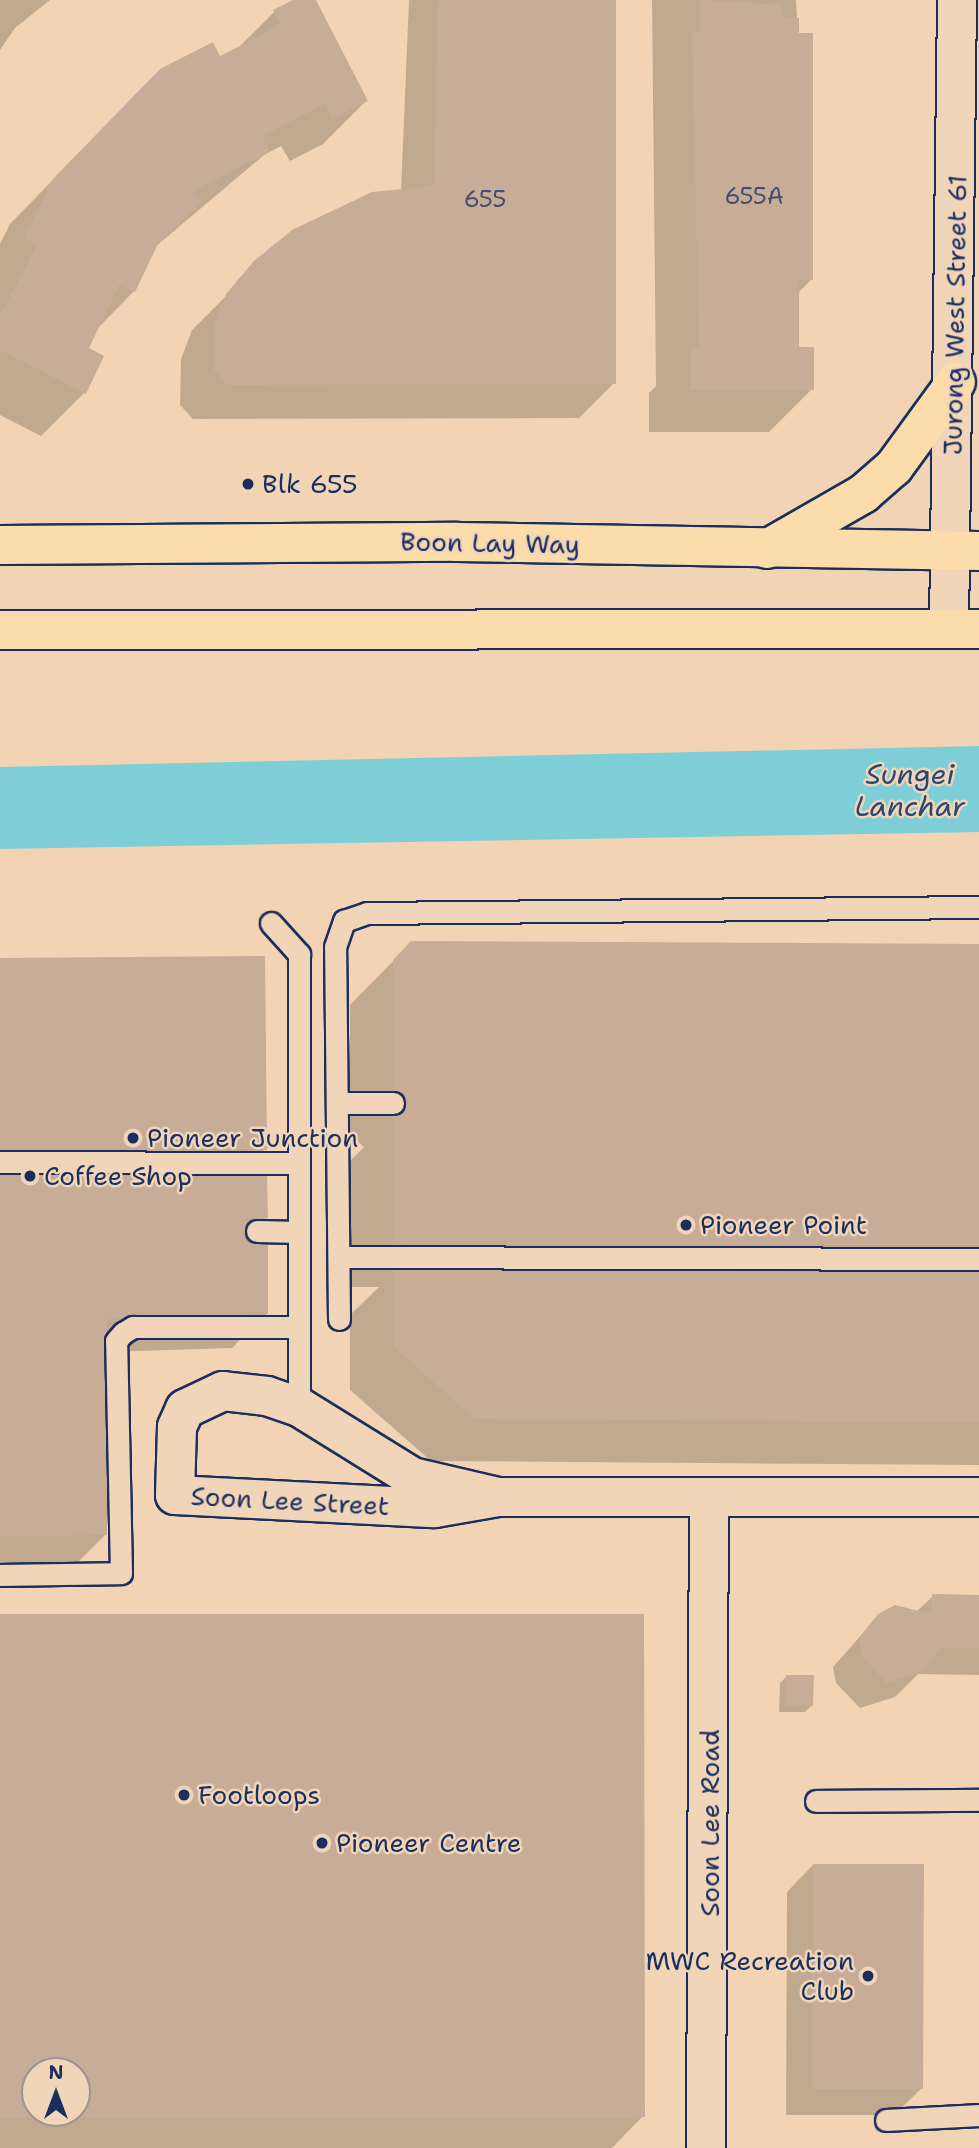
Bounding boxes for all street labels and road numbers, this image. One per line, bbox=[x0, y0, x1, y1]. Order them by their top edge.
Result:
street label: Jurong West Street 61 bbox=[937, 174, 973, 456]
street label: Boon Lay Way bbox=[400, 526, 580, 560]
street label: Soon Lee Street bbox=[190, 1480, 390, 1522]
street label: Soon Lee Road bbox=[694, 1729, 726, 1917]

